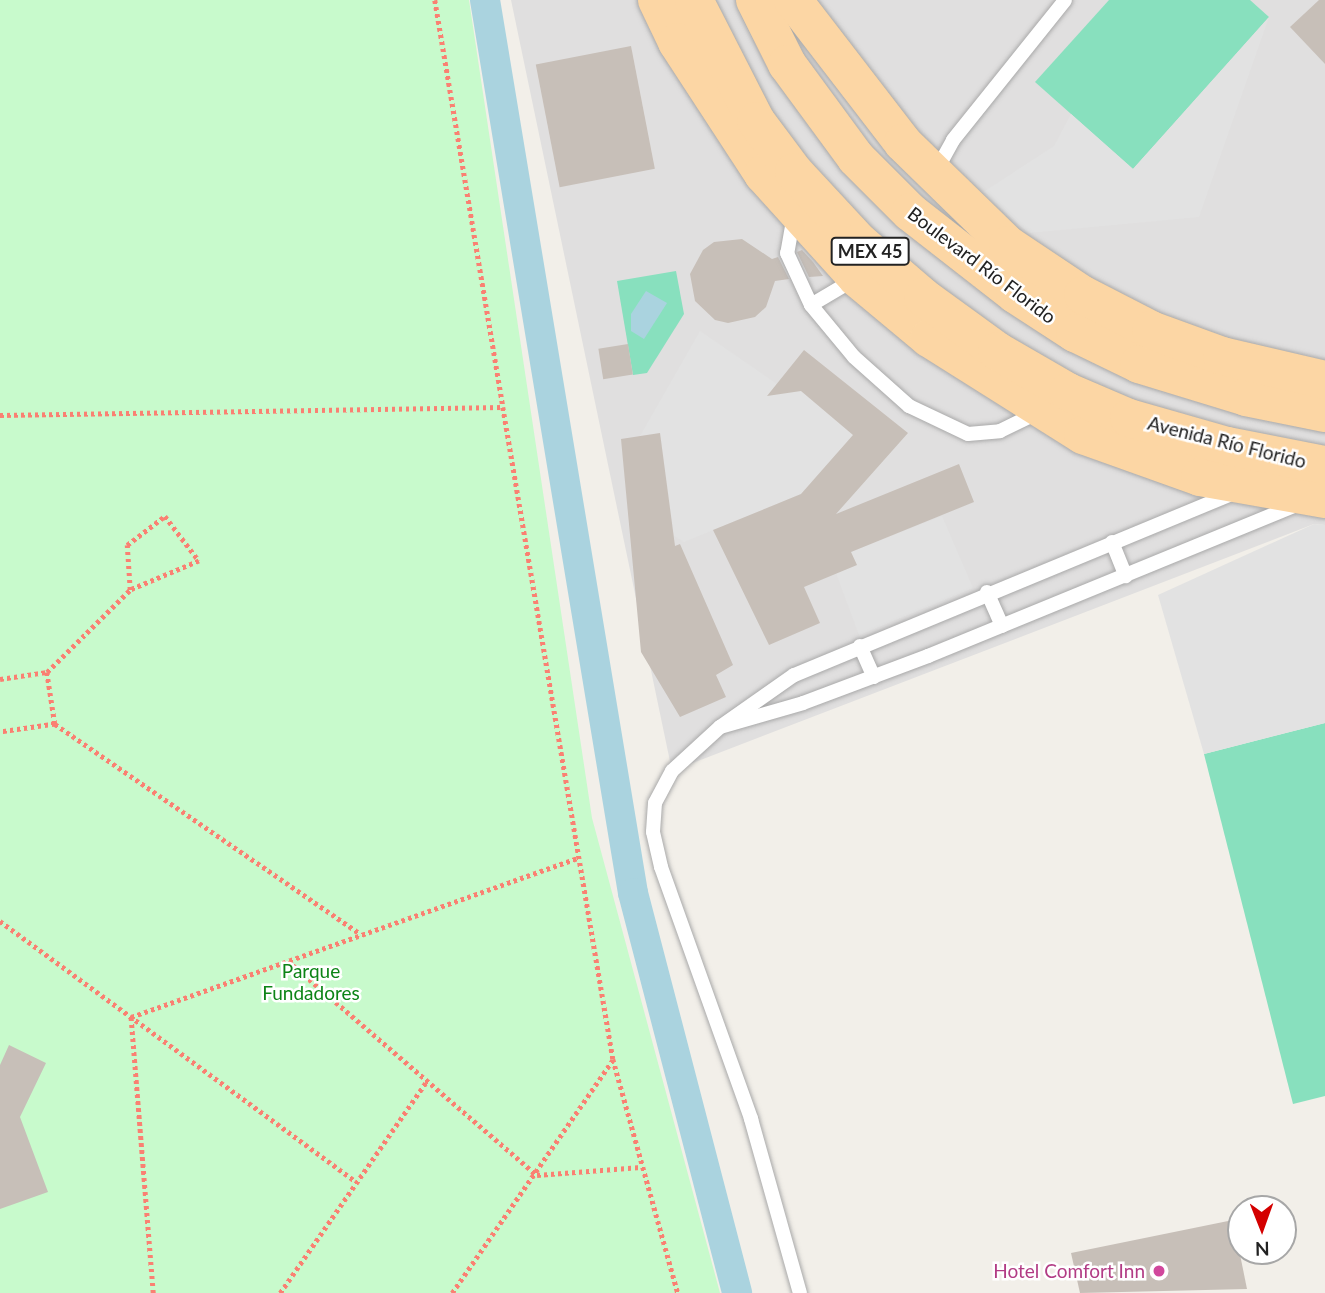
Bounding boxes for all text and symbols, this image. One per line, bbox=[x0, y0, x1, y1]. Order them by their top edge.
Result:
street label: Boulevard Río Florido bbox=[903, 202, 1061, 328]
road number: MEX 45 bbox=[830, 236, 910, 265]
street label: Avenida Río Florido bbox=[1145, 411, 1309, 473]
park label: Parque Fundadores bbox=[262, 960, 360, 1004]
north arrow bbox=[1227, 1195, 1297, 1265]
text: N bbox=[1255, 1238, 1270, 1261]
place label: Hotel Comfort Inn bbox=[993, 1260, 1145, 1282]
marker: Hotel Comfort Inn bbox=[1151, 1263, 1167, 1279]

